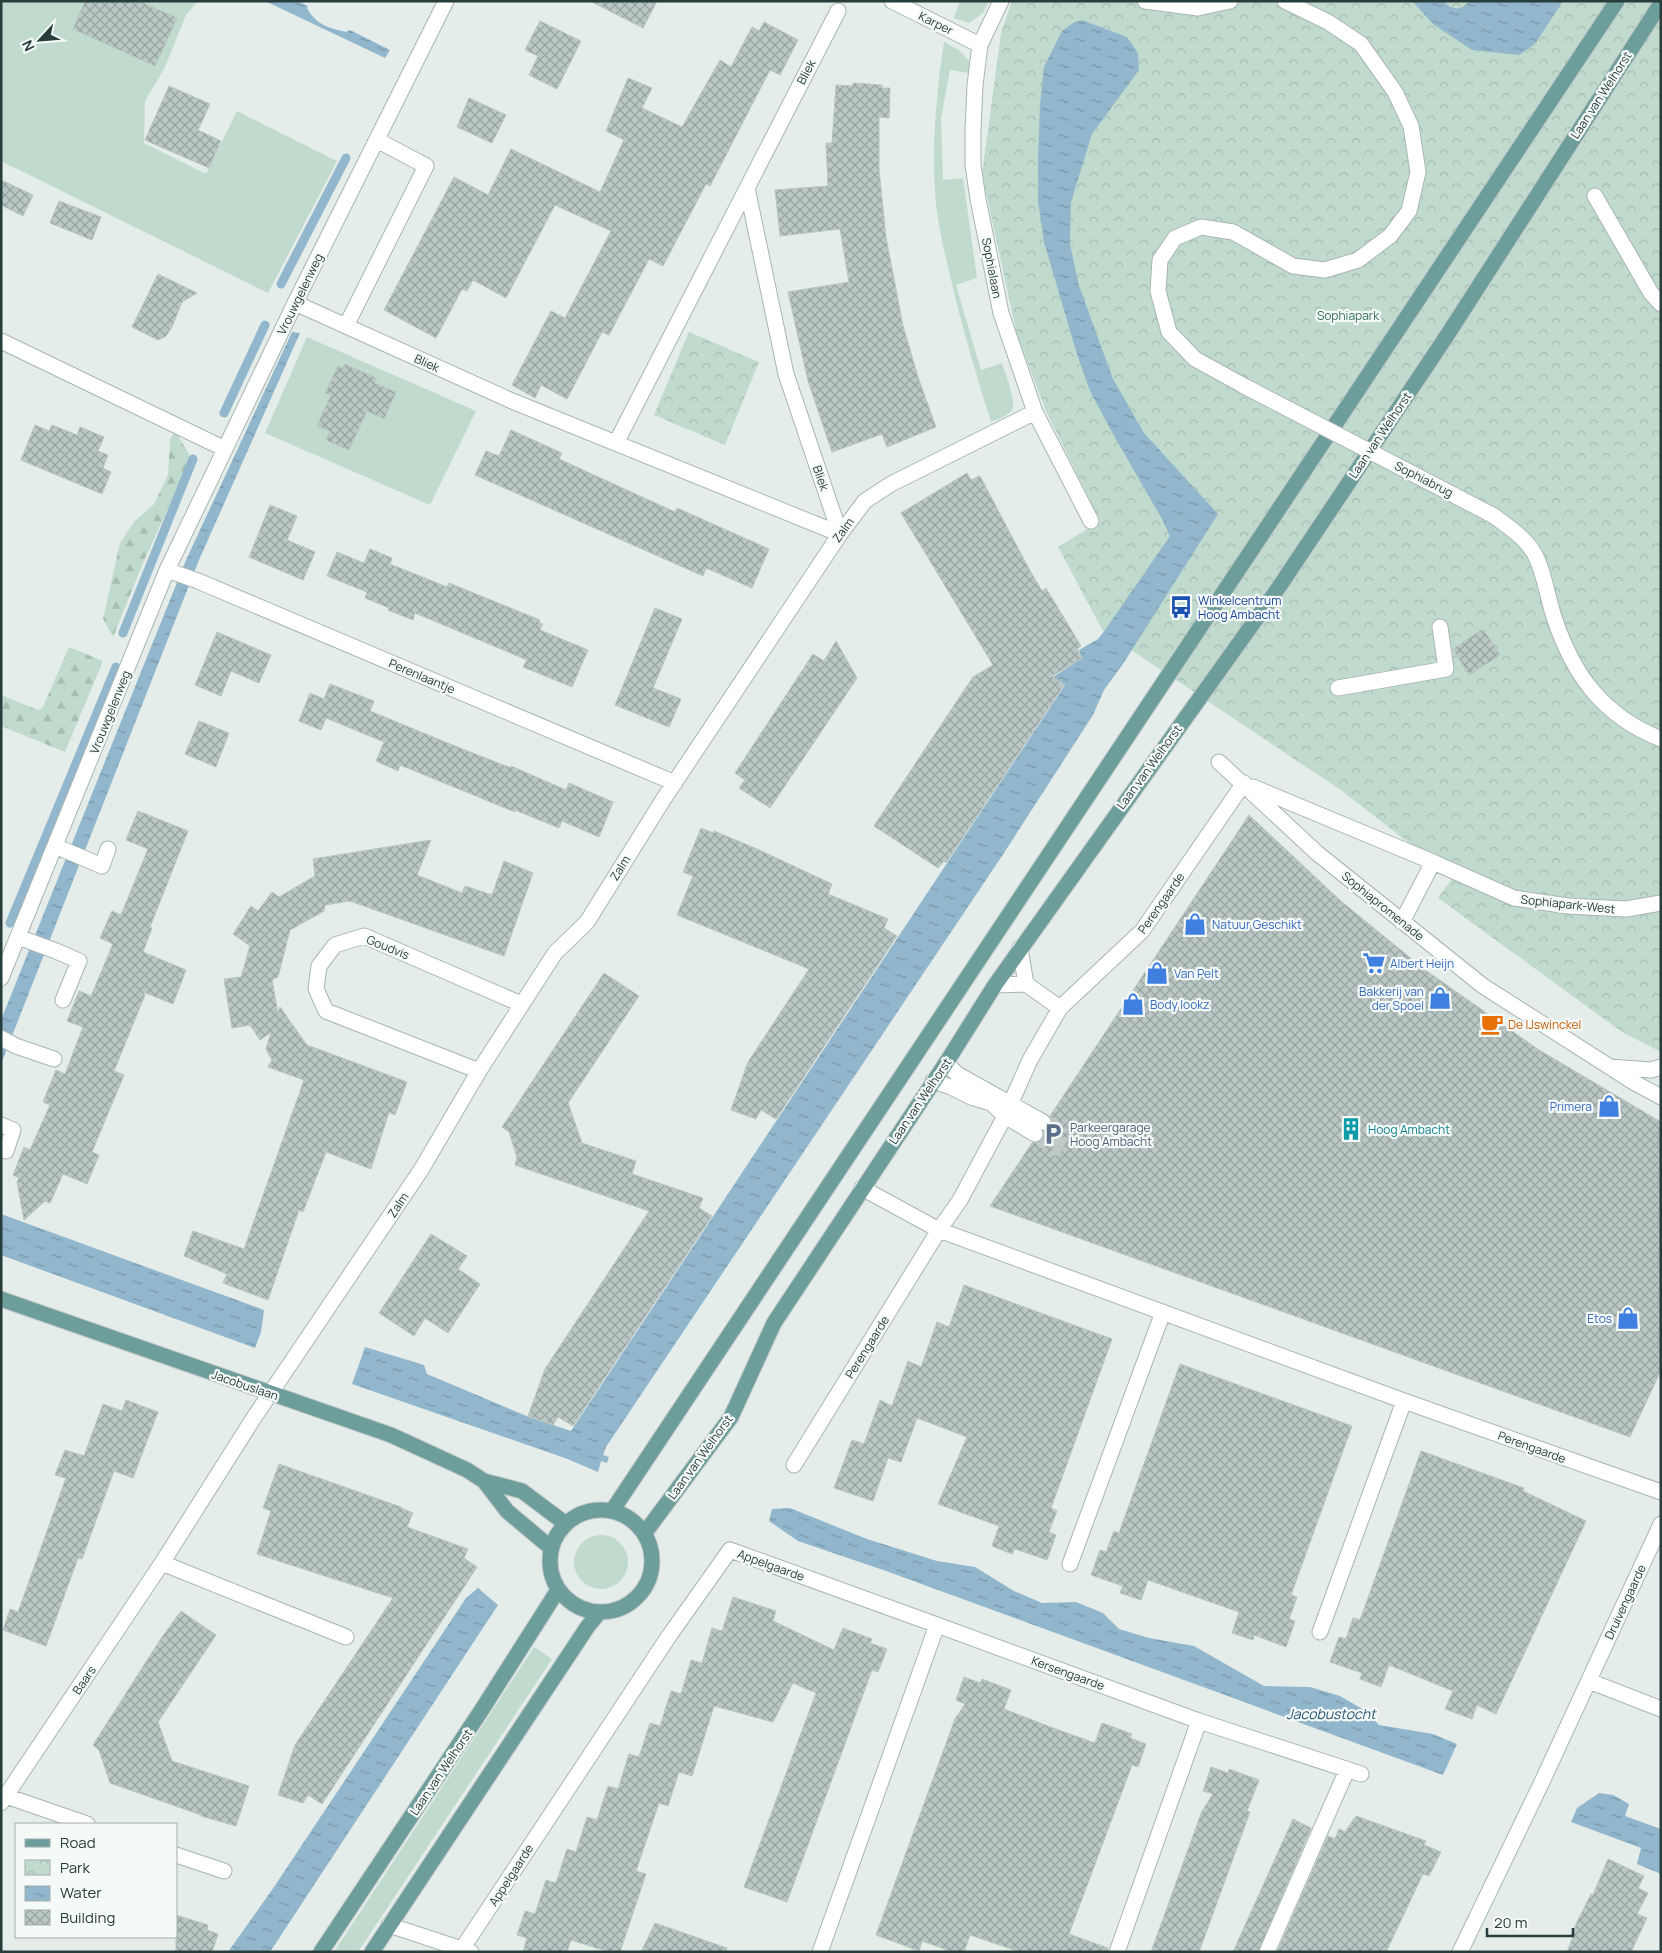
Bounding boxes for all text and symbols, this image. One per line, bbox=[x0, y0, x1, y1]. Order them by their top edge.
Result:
street label: Karper bbox=[916, 7, 957, 39]
north arrow bbox=[15, 15, 65, 65]
text: N bbox=[17, 37, 39, 55]
street label: Laan van Welhorst bbox=[1566, 48, 1636, 142]
street label: Bliek bbox=[793, 56, 820, 87]
street label: Sophialaan bbox=[978, 236, 1006, 300]
street label: Vrouwgelenweg bbox=[273, 250, 327, 338]
park label: Sophiapark bbox=[1317, 307, 1380, 324]
street label: Bliek bbox=[412, 350, 443, 376]
street label: Laan van Welhorst bbox=[1345, 388, 1415, 481]
street label: Sophiabrug bbox=[1392, 457, 1456, 501]
street label: Bliek bbox=[809, 463, 834, 494]
street label: Zalm bbox=[828, 514, 858, 546]
place label: Winkelcentrum Hoog Ambacht bbox=[1198, 592, 1281, 623]
bus stop icon: Winkelcentrum Hoog Ambacht bbox=[1168, 594, 1194, 620]
street label: Perenlaantje bbox=[386, 654, 458, 698]
street label: Vrouwgelenweg bbox=[86, 668, 134, 756]
street label: Laan van Welhorst bbox=[1113, 721, 1186, 813]
street label: Zalm bbox=[606, 852, 634, 884]
street label: Sophiapromenade bbox=[1338, 867, 1428, 945]
street label: Perengaarde bbox=[1134, 869, 1188, 937]
street label: Sophiapark-West bbox=[1520, 891, 1616, 917]
shop icon: Natuur Geschikt bbox=[1182, 911, 1208, 937]
place label: Natuur Geschikt bbox=[1212, 916, 1302, 933]
street label: Goudvis bbox=[364, 931, 412, 963]
supermarket icon: Albert Heijn bbox=[1361, 950, 1387, 976]
place label: Albert Heijn bbox=[1390, 955, 1454, 972]
shop icon: Van Pelt bbox=[1144, 960, 1170, 986]
place label: Van Pelt bbox=[1174, 965, 1219, 982]
place label: Bakkerij van der Spoel bbox=[1359, 983, 1424, 1014]
shop icon: Bakkerij van der Spoel bbox=[1427, 985, 1453, 1011]
shop icon: Body lookz bbox=[1120, 991, 1146, 1017]
place label: Body lookz bbox=[1150, 996, 1210, 1013]
cafe icon: De IJswinckel bbox=[1479, 1011, 1505, 1037]
place label: De IJswinckel bbox=[1508, 1016, 1581, 1033]
street label: Laan van Welhorst bbox=[885, 1054, 955, 1147]
shop icon: Primera bbox=[1596, 1093, 1622, 1119]
place label: Primera bbox=[1550, 1098, 1592, 1115]
building icon: Hoog Ambacht bbox=[1338, 1116, 1364, 1142]
place label: Parkeergarage Hoog Ambacht bbox=[1070, 1119, 1152, 1150]
parking icon: Parkeergarage Hoog Ambacht bbox=[1040, 1121, 1066, 1147]
place label: Hoog Ambacht bbox=[1368, 1121, 1450, 1138]
street label: Zalm bbox=[383, 1189, 413, 1221]
shop icon: Etos bbox=[1615, 1305, 1641, 1331]
place label: Etos bbox=[1587, 1310, 1612, 1327]
street label: Perengaarde bbox=[841, 1312, 893, 1382]
street label: Jacobuslaan bbox=[209, 1366, 281, 1404]
street label: Laan van Welhorst bbox=[664, 1411, 737, 1503]
street label: Perengaarde bbox=[1496, 1427, 1568, 1467]
street label: Appelgaarde bbox=[735, 1545, 807, 1585]
street label: Druivengaarde bbox=[1600, 1562, 1650, 1642]
street label: Kersengaarde bbox=[1029, 1652, 1107, 1694]
street label: Baars bbox=[68, 1662, 100, 1698]
water label: Jacobustocht bbox=[1286, 1704, 1377, 1723]
street label: Laan van Welhorst bbox=[406, 1725, 476, 1818]
legend bbox=[15, 1823, 178, 1938]
text: Road bbox=[60, 1832, 96, 1853]
street label: Appelgaarde bbox=[485, 1841, 537, 1909]
text: Park bbox=[60, 1857, 90, 1878]
text: Water bbox=[60, 1882, 102, 1903]
scale bar bbox=[1487, 1906, 1573, 1938]
text: Building bbox=[60, 1907, 115, 1928]
text: 20 m bbox=[1494, 1912, 1527, 1933]

